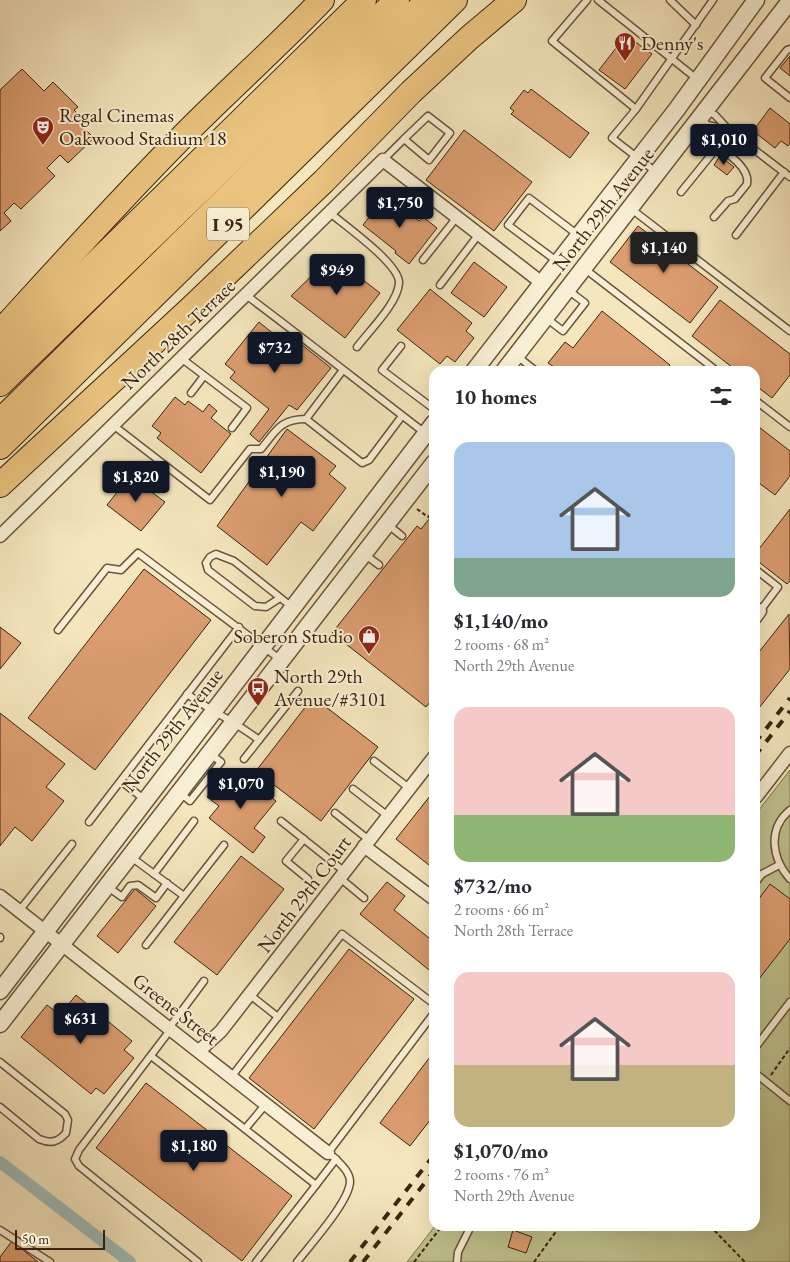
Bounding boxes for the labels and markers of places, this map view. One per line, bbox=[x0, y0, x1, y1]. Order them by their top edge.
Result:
place label: Denny's bbox=[641, 30, 703, 56]
restaurant icon: Denny's bbox=[613, 31, 637, 62]
place label: Regal Cinemas Oakwood Stadium 18 bbox=[59, 102, 227, 151]
theatre icon: Regal Cinemas Oakwood Stadium 18 bbox=[31, 115, 55, 146]
pin: $1,010 bbox=[683, 124, 765, 166]
pin: $1,750 bbox=[359, 186, 441, 229]
pin: $1,140 bbox=[623, 232, 705, 274]
pin: $949 bbox=[307, 254, 367, 296]
pin: $732 bbox=[245, 332, 305, 374]
pin: $1,190 bbox=[241, 456, 323, 498]
pin: $1,820 bbox=[95, 460, 177, 503]
place label: Soberon Studio bbox=[234, 623, 353, 649]
shop icon: Soberon Studio bbox=[357, 624, 381, 655]
place label: North 29th Avenue/#3101 bbox=[273, 663, 387, 712]
bus stop icon: North 29th Avenue/#3101 bbox=[246, 676, 270, 707]
pin: $1,070 bbox=[200, 768, 282, 810]
pin: $631 bbox=[51, 1002, 111, 1045]
pin: $1,180 bbox=[153, 1130, 235, 1172]

